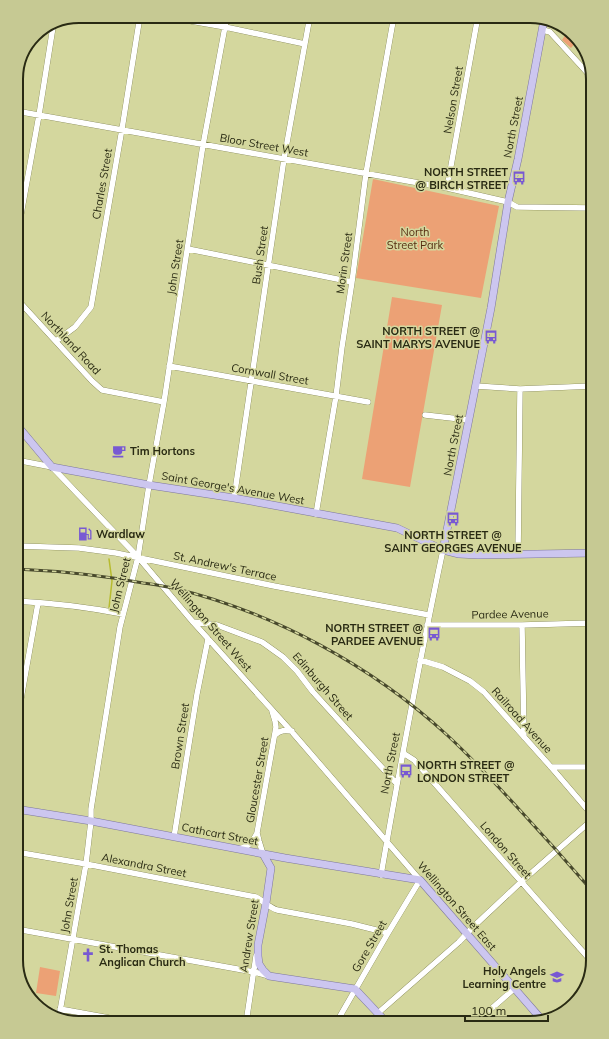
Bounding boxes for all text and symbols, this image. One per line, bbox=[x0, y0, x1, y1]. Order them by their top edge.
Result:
street label: Nelson Street bbox=[440, 65, 466, 135]
street label: North Street bbox=[500, 95, 526, 159]
street label: Bloor Street West bbox=[219, 130, 309, 160]
street label: Charles Street bbox=[89, 147, 115, 221]
place label: NORTH STREET @ BIRCH STREET bbox=[416, 165, 508, 192]
bus stop icon: NORTH STREET @ BIRCH STREET bbox=[511, 170, 527, 186]
street label: Bush Street bbox=[249, 225, 271, 285]
park label: North Street Park bbox=[387, 225, 444, 252]
street label: Morin Street bbox=[333, 231, 355, 295]
street label: John Street bbox=[164, 238, 186, 296]
street label: Northland Road bbox=[38, 309, 104, 377]
place label: NORTH STREET @ SAINT MARYS AVENUE bbox=[356, 324, 480, 351]
bus stop icon: NORTH STREET @ SAINT MARYS AVENUE bbox=[483, 329, 499, 345]
street label: Cornwall Street bbox=[230, 360, 310, 388]
street label: North Street bbox=[440, 413, 466, 477]
cafe icon: Tim Hortons bbox=[111, 443, 127, 459]
place label: Tim Hortons bbox=[130, 444, 195, 458]
street label: Saint George's Avenue West bbox=[160, 469, 306, 507]
bus stop icon: NORTH STREET @ SAINT GEORGES AVENUE bbox=[445, 511, 461, 527]
fuel station icon: Wardlaw bbox=[77, 526, 93, 542]
place label: Wardlaw bbox=[96, 527, 145, 541]
place label: NORTH STREET @ SAINT GEORGES AVENUE bbox=[384, 528, 522, 555]
street label: St. Andrew's Terrace bbox=[172, 548, 278, 584]
street label: John Street bbox=[106, 556, 134, 614]
street label: Wellington Street West bbox=[167, 576, 255, 674]
street label: Pardee Avenue bbox=[471, 606, 549, 622]
place label: NORTH STREET @ PARDEE AVENUE bbox=[325, 621, 423, 648]
bus stop icon: NORTH STREET @ PARDEE AVENUE bbox=[426, 626, 442, 642]
street label: Edinburgh Street bbox=[290, 649, 356, 723]
street label: Railroad Avenue bbox=[489, 684, 555, 756]
street label: Brown Street bbox=[168, 702, 192, 770]
street label: North Street bbox=[377, 731, 403, 795]
street label: Gloucester Street bbox=[243, 736, 271, 824]
place label: NORTH STREET @ LONDON STREET bbox=[417, 758, 515, 785]
bus stop icon: NORTH STREET @ LONDON STREET bbox=[398, 763, 414, 779]
street label: London Street bbox=[477, 819, 535, 882]
street label: Cathcart Street bbox=[181, 820, 260, 848]
street label: Alexandra Street bbox=[100, 850, 188, 880]
street label: Wellington Street East bbox=[415, 859, 500, 954]
street label: John Street bbox=[57, 876, 81, 934]
street label: Andrew Street bbox=[236, 898, 262, 974]
street label: Gore Street bbox=[349, 917, 390, 974]
place label: St. Thomas Anglican Church bbox=[99, 942, 186, 969]
church icon: St. Thomas Anglican Church bbox=[80, 947, 96, 963]
place label: Holy Angels Learning Centre bbox=[462, 964, 546, 991]
school or university icon: Holy Angels Learning Centre bbox=[549, 969, 565, 985]
scale bar bbox=[465, 997, 548, 1023]
text: 100 m bbox=[471, 1003, 506, 1018]

